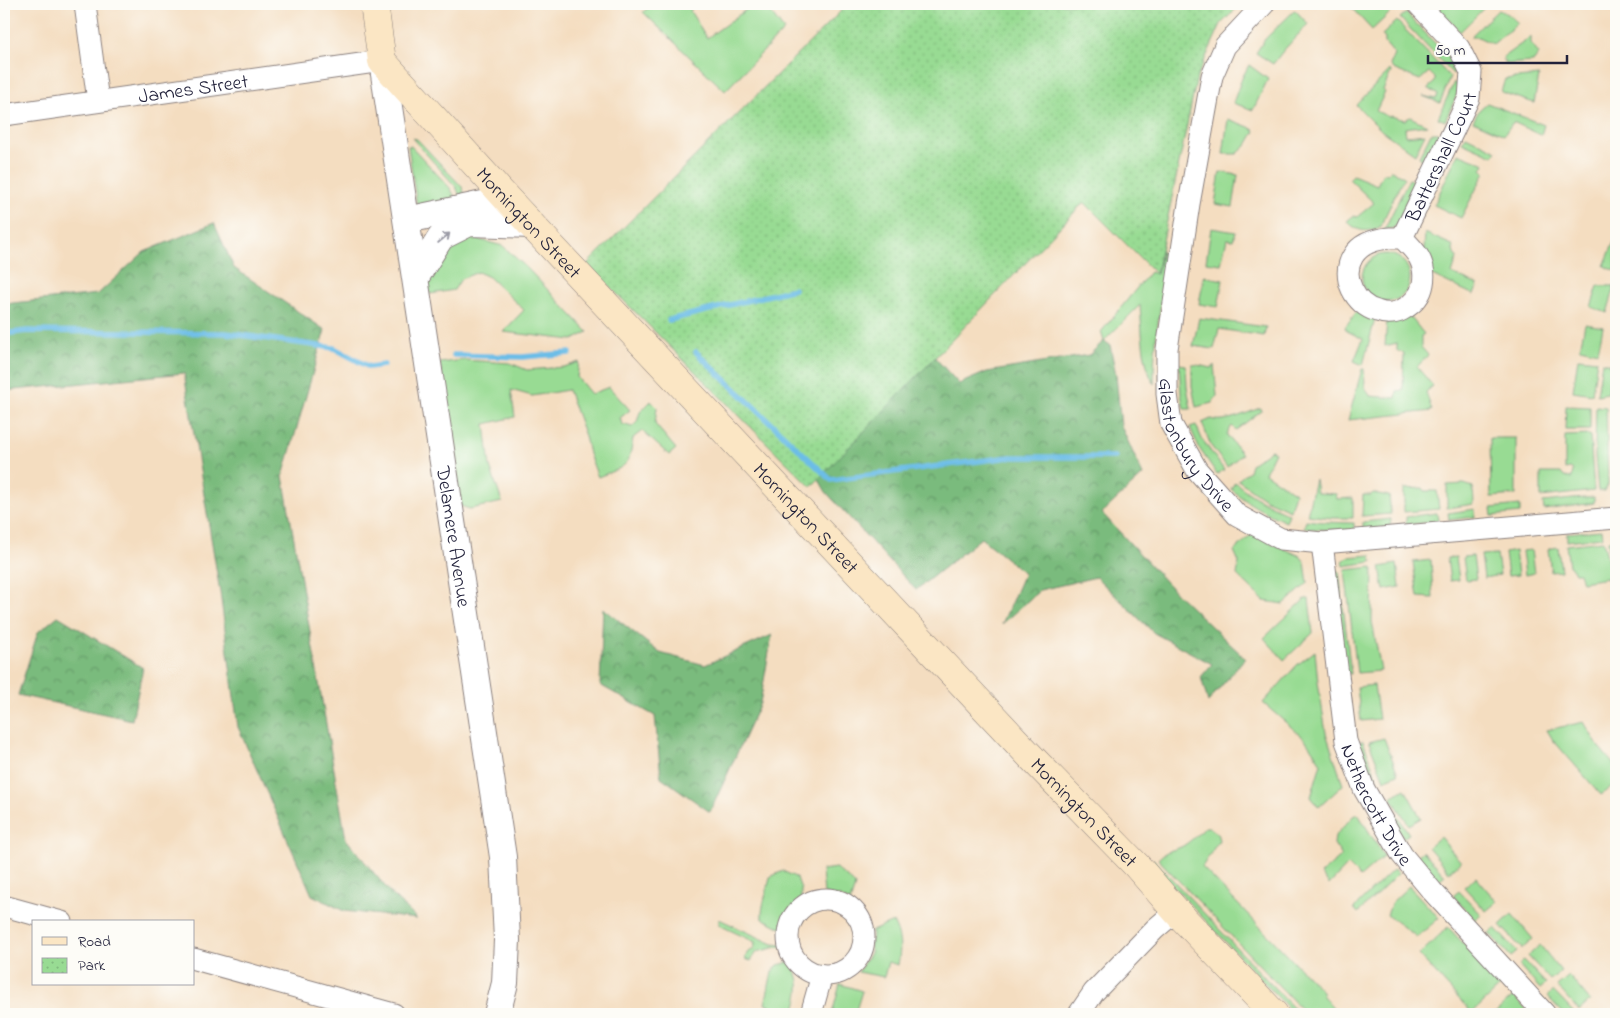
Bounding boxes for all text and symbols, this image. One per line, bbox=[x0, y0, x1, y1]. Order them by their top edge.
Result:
scale bar bbox=[1428, 32, 1566, 64]
text: 50 m bbox=[1435, 40, 1466, 62]
street label: James Street bbox=[137, 68, 251, 113]
street label: Battershall Court bbox=[1399, 92, 1486, 229]
street label: Mornington Street bbox=[468, 162, 587, 287]
one-way arrow bbox=[437, 232, 450, 243]
street label: Glastonbury Drive bbox=[1150, 378, 1240, 520]
street label: Mornington Street bbox=[745, 457, 864, 582]
street label: Delamere Avenue bbox=[427, 463, 477, 610]
street label: Nethercott Drive bbox=[1331, 740, 1418, 873]
street label: Mornington Street bbox=[1022, 752, 1143, 876]
legend bbox=[32, 920, 195, 986]
text: Road bbox=[78, 931, 111, 953]
text: Park bbox=[78, 955, 106, 977]

